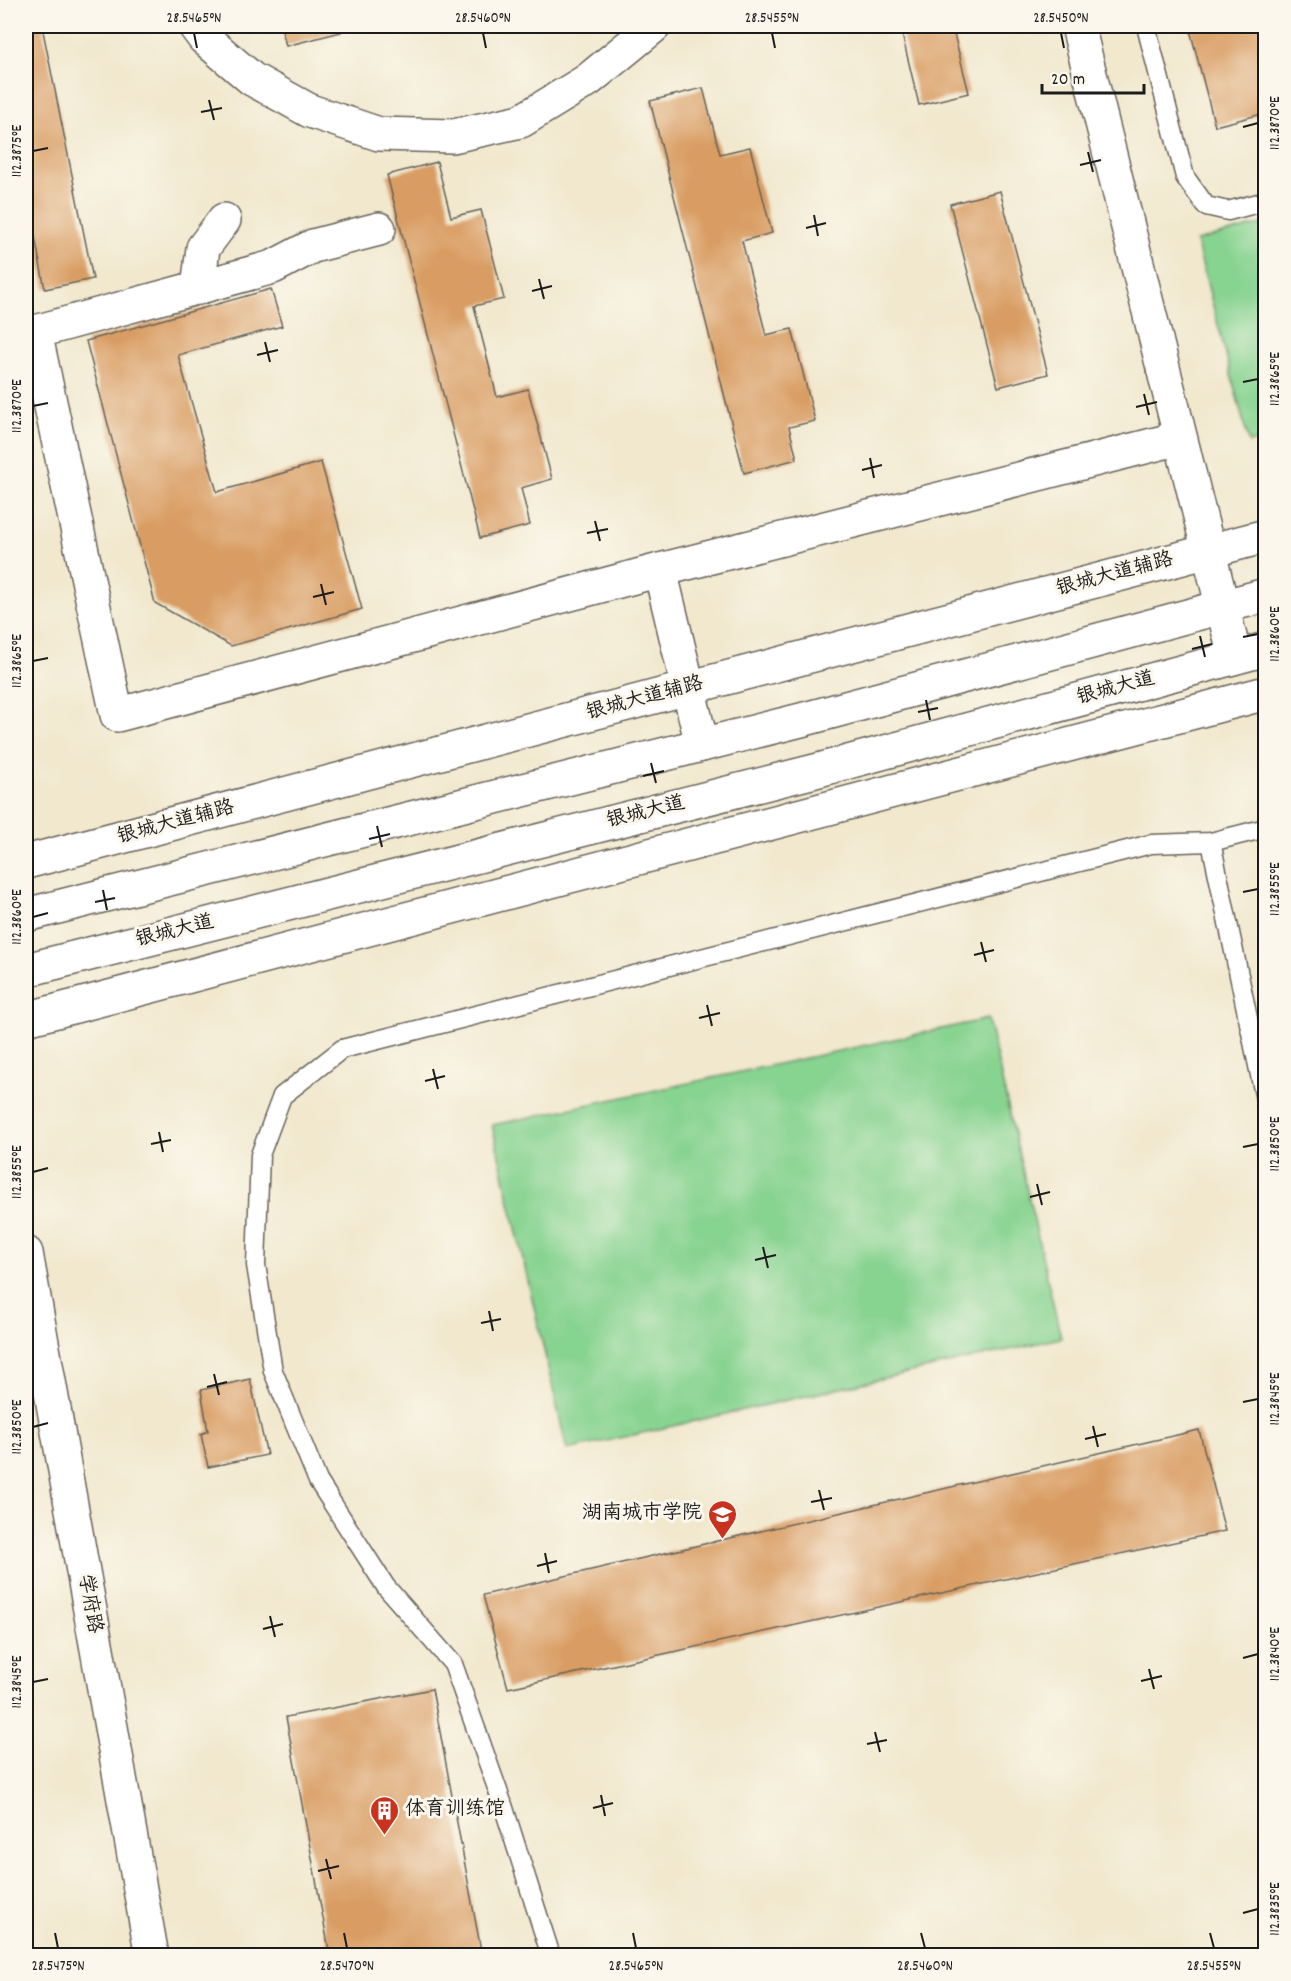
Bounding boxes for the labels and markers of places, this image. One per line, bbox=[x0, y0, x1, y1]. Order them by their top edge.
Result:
school or university icon: 湖南城市学院 bbox=[707, 1498, 739, 1540]
place label: 湖南城市学院 bbox=[582, 1500, 702, 1528]
building icon: 体育训练馆 bbox=[368, 1794, 400, 1836]
place label: 体育训练馆 bbox=[405, 1796, 505, 1824]

